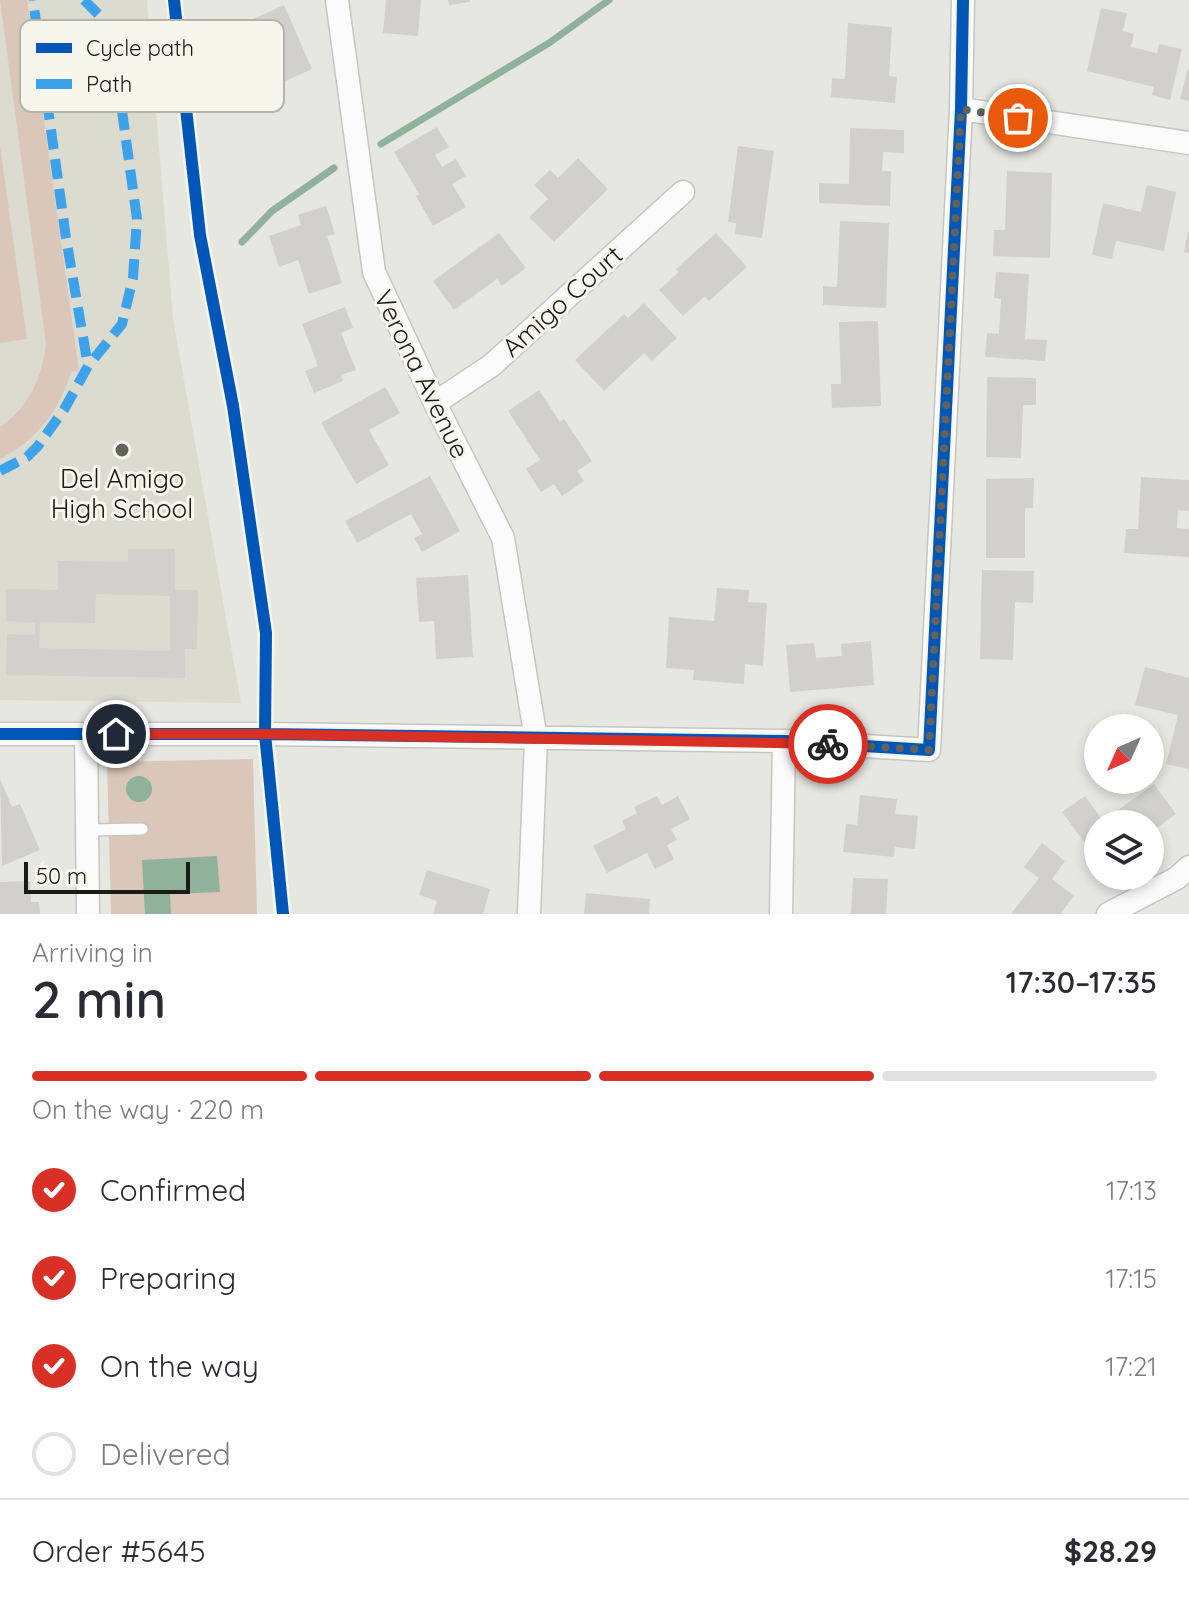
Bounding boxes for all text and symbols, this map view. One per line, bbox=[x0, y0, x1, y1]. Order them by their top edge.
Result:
legend bbox=[20, 20, 284, 112]
text: Cycle path bbox=[86, 34, 194, 62]
text: Path bbox=[86, 70, 132, 98]
pin bbox=[984, 84, 1052, 152]
icon: bag bbox=[996, 96, 1040, 140]
street label: Amigo Court bbox=[495, 238, 629, 364]
street label: Verona Avenue bbox=[367, 284, 477, 464]
marker: Del Amigo High School bbox=[113, 441, 131, 459]
place label: Del Amigo High School bbox=[51, 462, 193, 525]
pin bbox=[82, 700, 150, 768]
courier bbox=[788, 704, 868, 784]
icon: home bbox=[94, 712, 138, 756]
north arrow bbox=[1084, 714, 1164, 794]
map controls bbox=[1084, 714, 1164, 890]
icon: bike bbox=[806, 722, 850, 766]
button: layers bbox=[1084, 810, 1164, 890]
scale bar bbox=[24, 858, 190, 894]
text: 50 m bbox=[36, 862, 87, 890]
text: Arriving in bbox=[32, 936, 153, 969]
text: 17:30–17:35 bbox=[1006, 963, 1157, 1001]
text: 2 min bbox=[32, 966, 166, 1031]
text: On the way · 220 m bbox=[32, 1093, 264, 1126]
icon: check bbox=[32, 1168, 76, 1212]
text: Confirmed bbox=[100, 1171, 246, 1209]
text: 17:13 bbox=[1106, 1174, 1157, 1207]
icon: check bbox=[32, 1256, 76, 1300]
text: Preparing bbox=[100, 1259, 236, 1297]
text: 17:15 bbox=[1105, 1262, 1157, 1295]
icon: check bbox=[32, 1344, 76, 1388]
text: On the way bbox=[100, 1347, 259, 1385]
text: 17:21 bbox=[1105, 1350, 1157, 1383]
text: Delivered bbox=[100, 1435, 231, 1473]
text: Order #5645 bbox=[32, 1532, 206, 1570]
text: $28.29 bbox=[1064, 1532, 1157, 1570]

